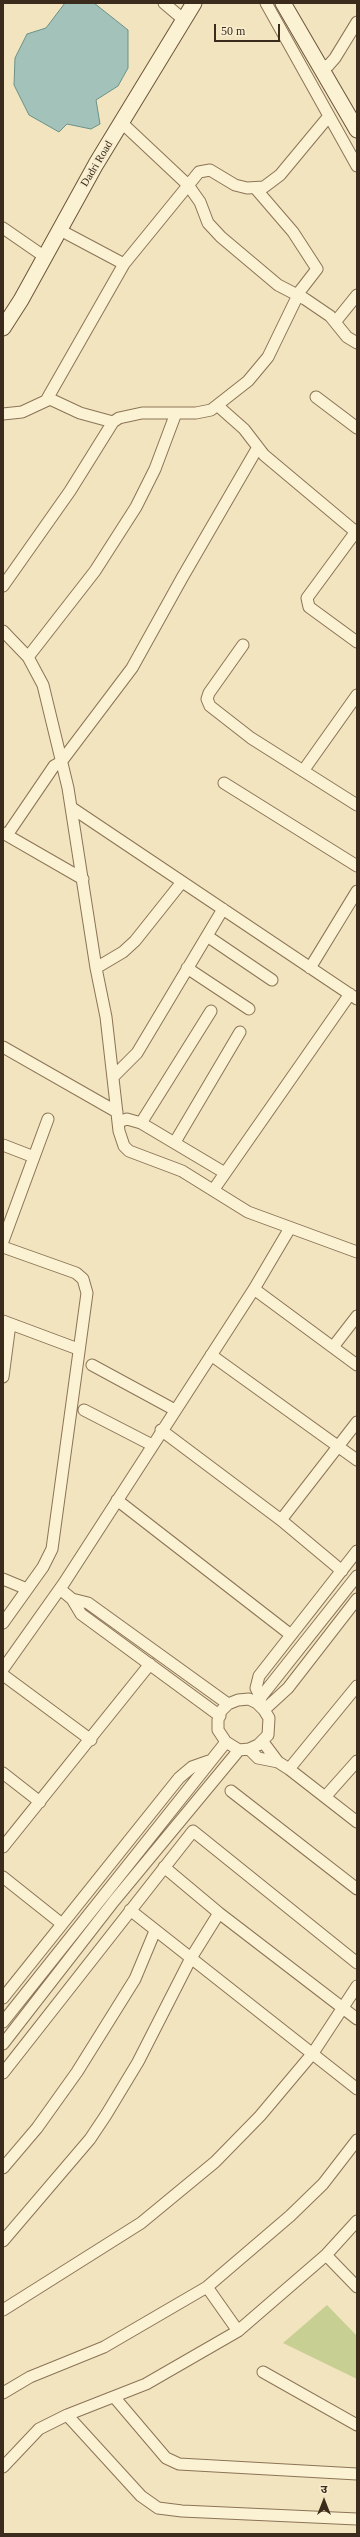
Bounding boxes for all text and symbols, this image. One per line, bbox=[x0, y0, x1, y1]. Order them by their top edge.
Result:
scale bar bbox=[216, 16, 282, 42]
text: 50 m bbox=[221, 24, 245, 38]
street label: Dadri Road bbox=[78, 139, 116, 189]
north arrow bbox=[304, 2481, 344, 2521]
text: उ bbox=[321, 2483, 327, 2495]

